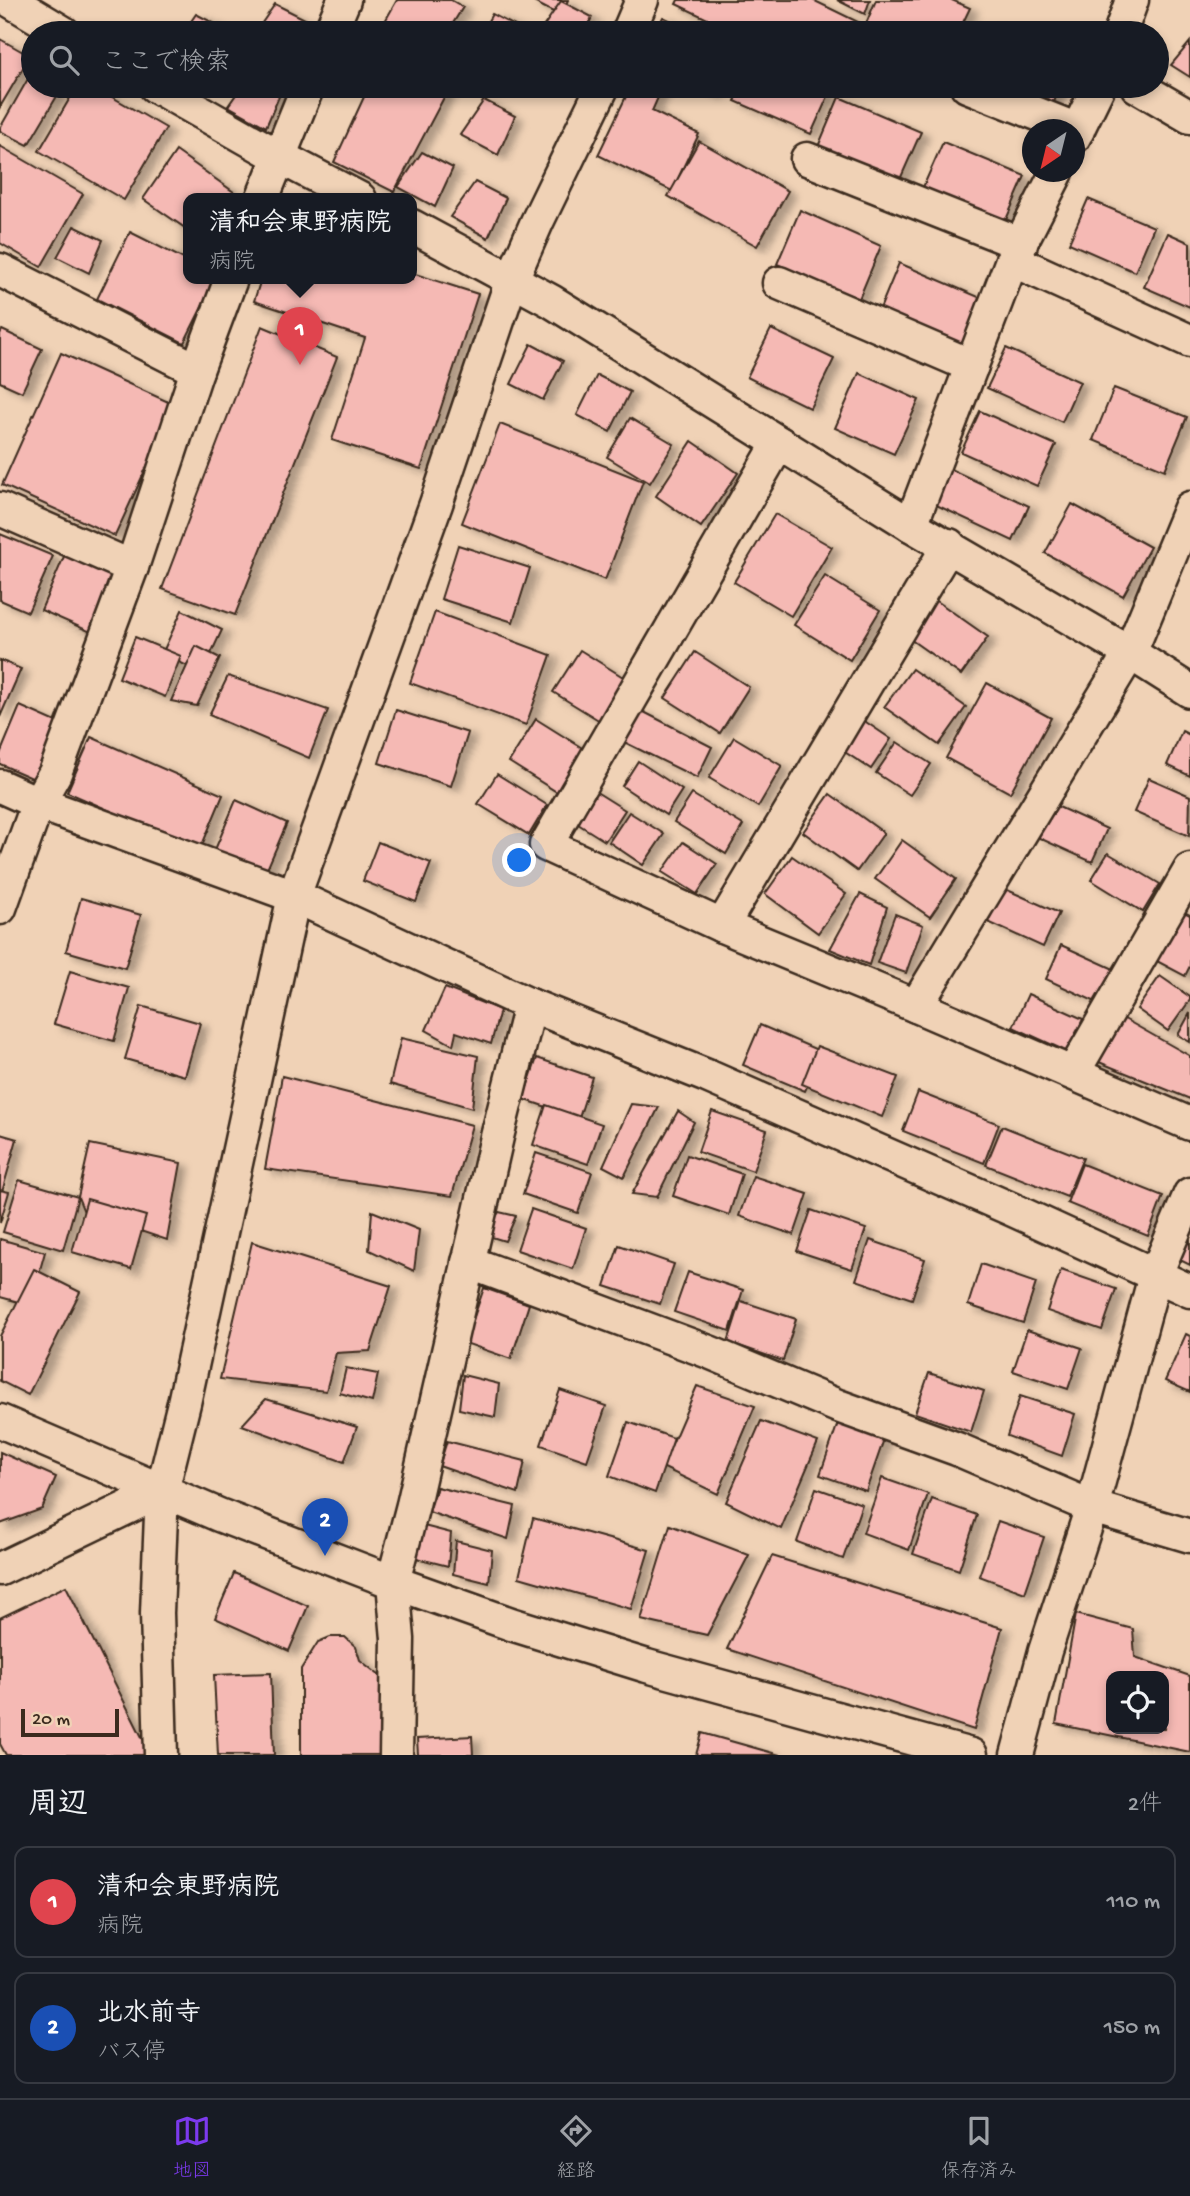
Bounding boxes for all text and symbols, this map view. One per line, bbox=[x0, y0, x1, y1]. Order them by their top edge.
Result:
search box bbox=[21, 21, 1169, 98]
icon: search bbox=[45, 41, 83, 79]
text: ここで検索 bbox=[101, 49, 231, 80]
north arrow bbox=[1022, 119, 1085, 182]
popup bbox=[183, 193, 417, 284]
text: 清和会東野病院 bbox=[209, 210, 391, 241]
text: 病院 bbox=[209, 250, 255, 277]
pin: 1 bbox=[277, 307, 323, 365]
your location bbox=[502, 843, 536, 877]
pin: 2 bbox=[302, 1498, 348, 1556]
map controls bbox=[1106, 1671, 1169, 1734]
button: locate bbox=[1106, 1671, 1169, 1734]
scale bar bbox=[21, 1706, 119, 1738]
text: 20 m bbox=[32, 1709, 70, 1732]
text: 周辺 bbox=[28, 1789, 88, 1824]
text: 2件 bbox=[1128, 1792, 1162, 1819]
text: 清和会東野病院 bbox=[97, 1874, 279, 1905]
text: 1 bbox=[48, 1889, 58, 1916]
text: 110 m bbox=[1107, 1889, 1160, 1916]
text: 病院 bbox=[97, 1914, 143, 1941]
text: 北水前寺 bbox=[97, 2000, 201, 2031]
text: 2 bbox=[47, 2015, 59, 2042]
text: 150 m bbox=[1104, 2015, 1160, 2042]
text: バス停 bbox=[97, 2040, 166, 2067]
tab: 地図 bbox=[173, 2112, 211, 2184]
tab: 経路 bbox=[557, 2112, 595, 2184]
tab: 保存済み bbox=[941, 2112, 1017, 2184]

